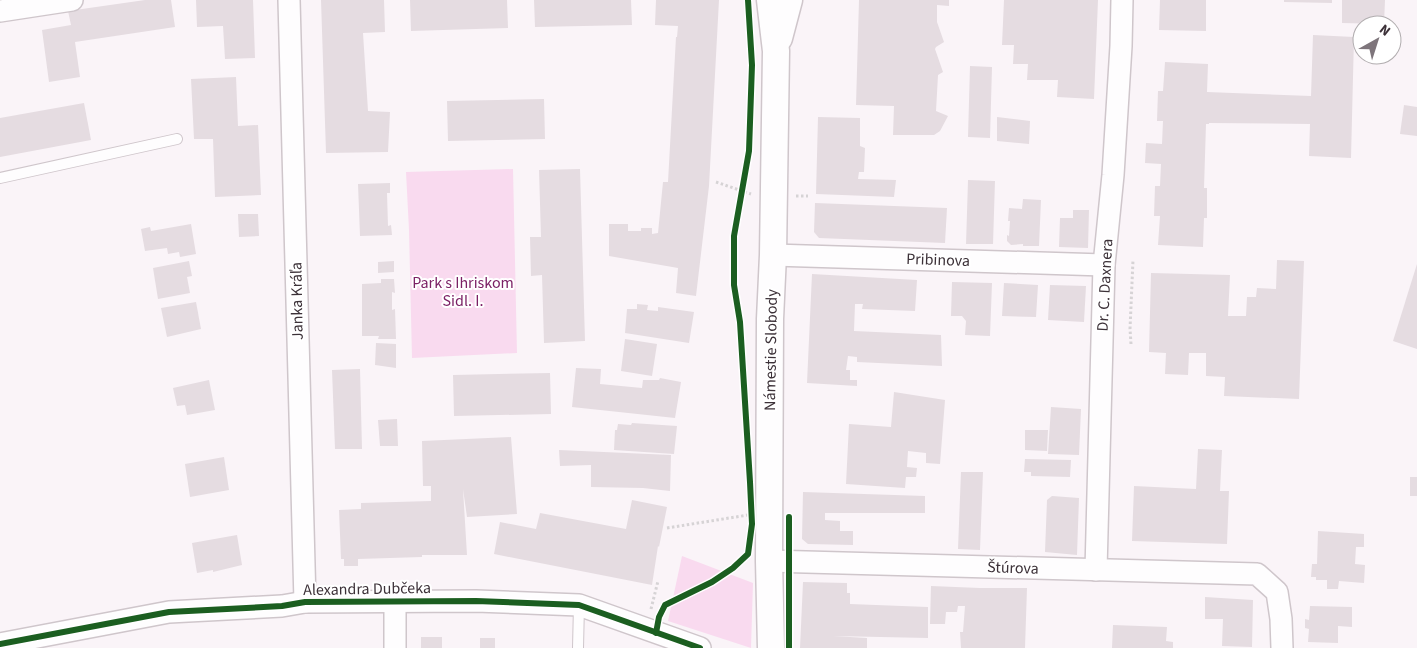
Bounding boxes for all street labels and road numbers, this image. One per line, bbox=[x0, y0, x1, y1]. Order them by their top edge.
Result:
street label: Dr. C. Daxnera bbox=[1092, 238, 1118, 332]
street label: Pribinova bbox=[906, 248, 970, 272]
street label: Janka Kráľa bbox=[285, 262, 309, 340]
street label: Námestie Slobody bbox=[759, 288, 783, 411]
street label: Štúrova bbox=[987, 556, 1039, 580]
street label: Alexandra Dubčeka bbox=[303, 577, 431, 601]

